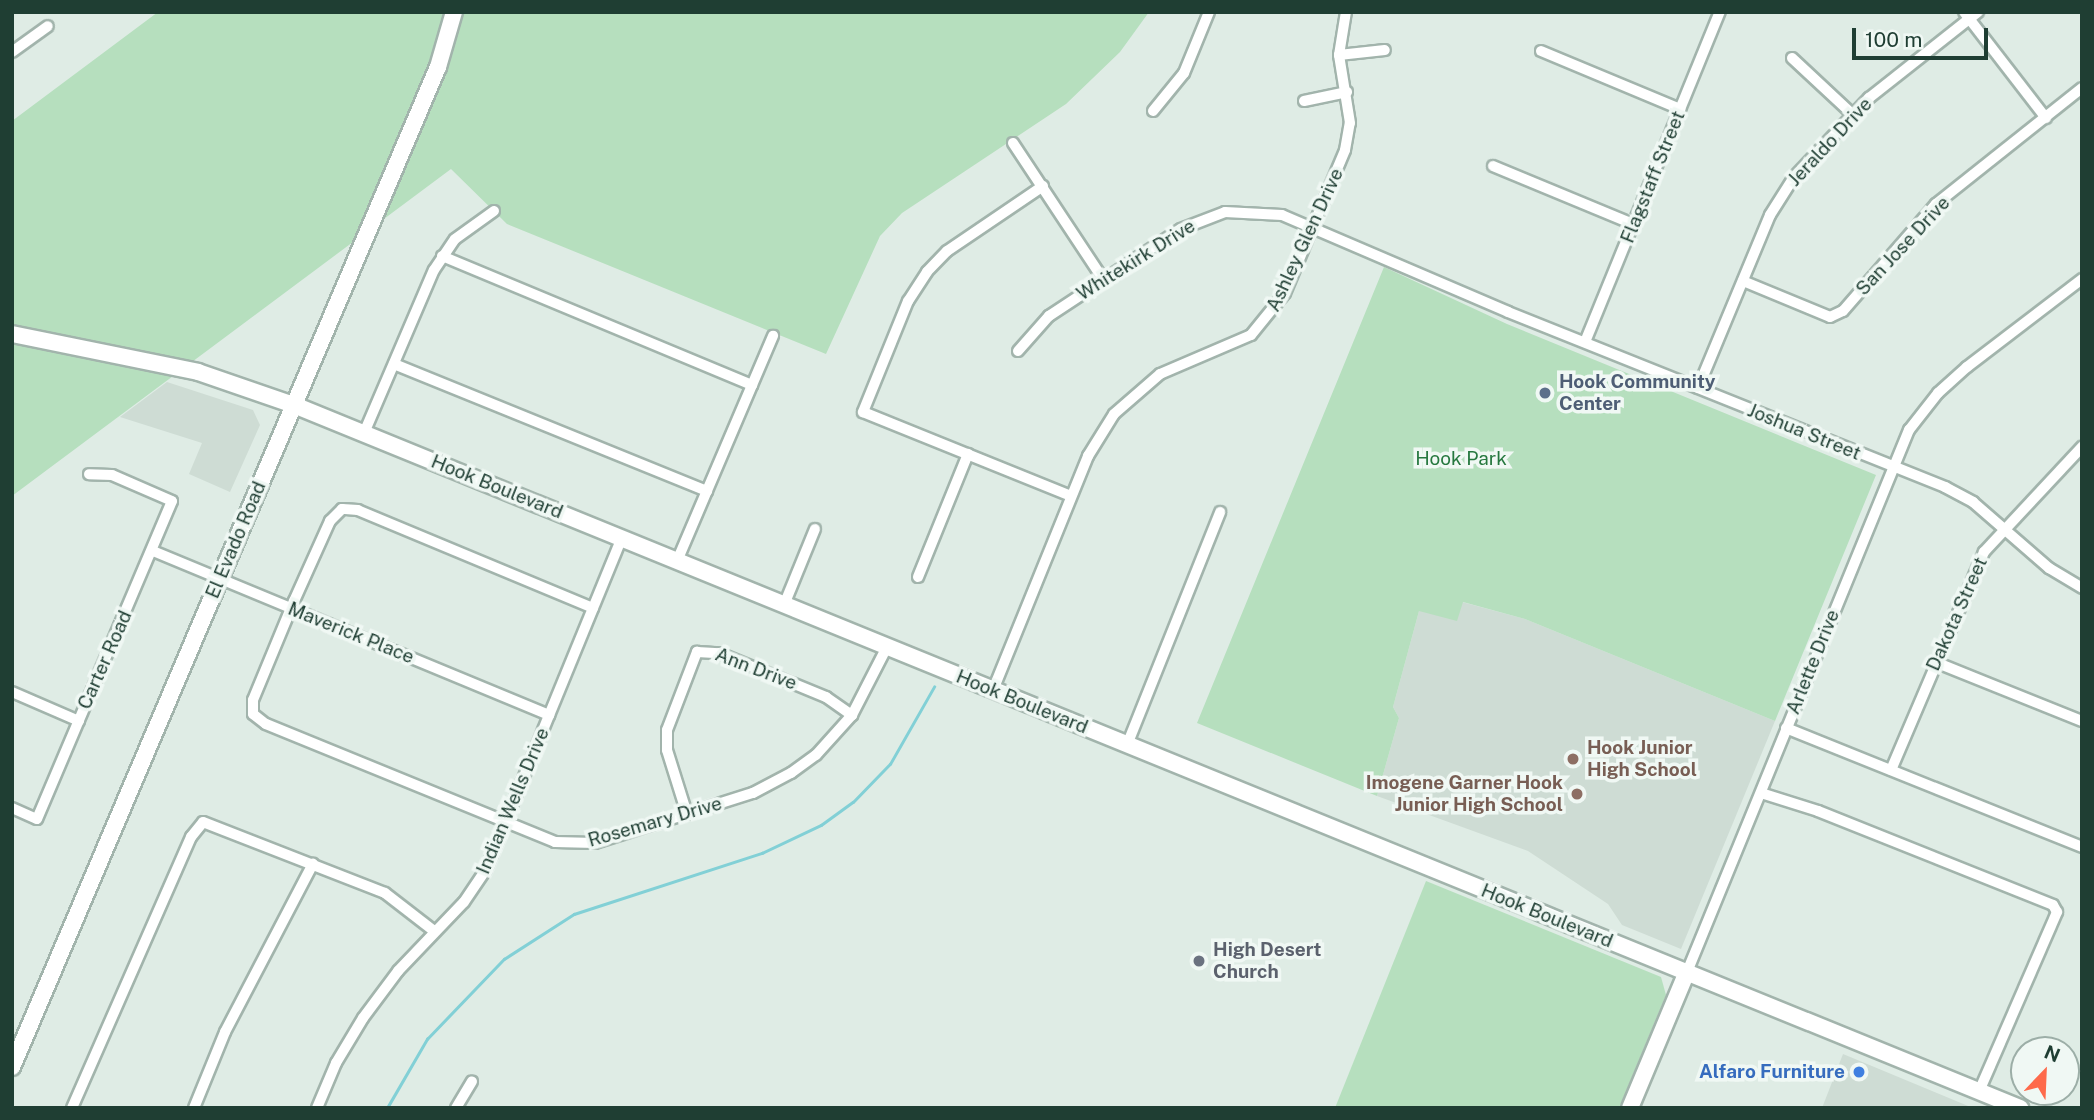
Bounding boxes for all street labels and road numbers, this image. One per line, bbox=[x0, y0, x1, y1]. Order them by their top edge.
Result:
street label: Jeraldo Drive bbox=[1783, 93, 1877, 191]
street label: Flagstaff Street bbox=[1616, 108, 1690, 246]
street label: Ashley Glen Drive bbox=[1262, 165, 1348, 315]
street label: San Jose Drive bbox=[1851, 192, 1955, 300]
street label: Whitekirk Drive bbox=[1073, 214, 1199, 306]
street label: Joshua Street bbox=[1744, 399, 1864, 465]
street label: Hook Boulevard bbox=[428, 450, 566, 524]
street label: El Evado Road bbox=[201, 478, 271, 602]
street label: Dakota Street bbox=[1922, 554, 1992, 674]
street label: Maverick Place bbox=[285, 597, 417, 669]
street label: Arlette Drive bbox=[1782, 606, 1844, 718]
street label: Carter Road bbox=[73, 607, 137, 713]
street label: Ann Drive bbox=[712, 643, 800, 695]
street label: Hook Boulevard bbox=[953, 665, 1091, 739]
street label: Indian Wells Drive bbox=[472, 724, 554, 878]
street label: Rosemary Drive bbox=[585, 792, 725, 852]
street label: Hook Boulevard bbox=[1478, 879, 1616, 953]

